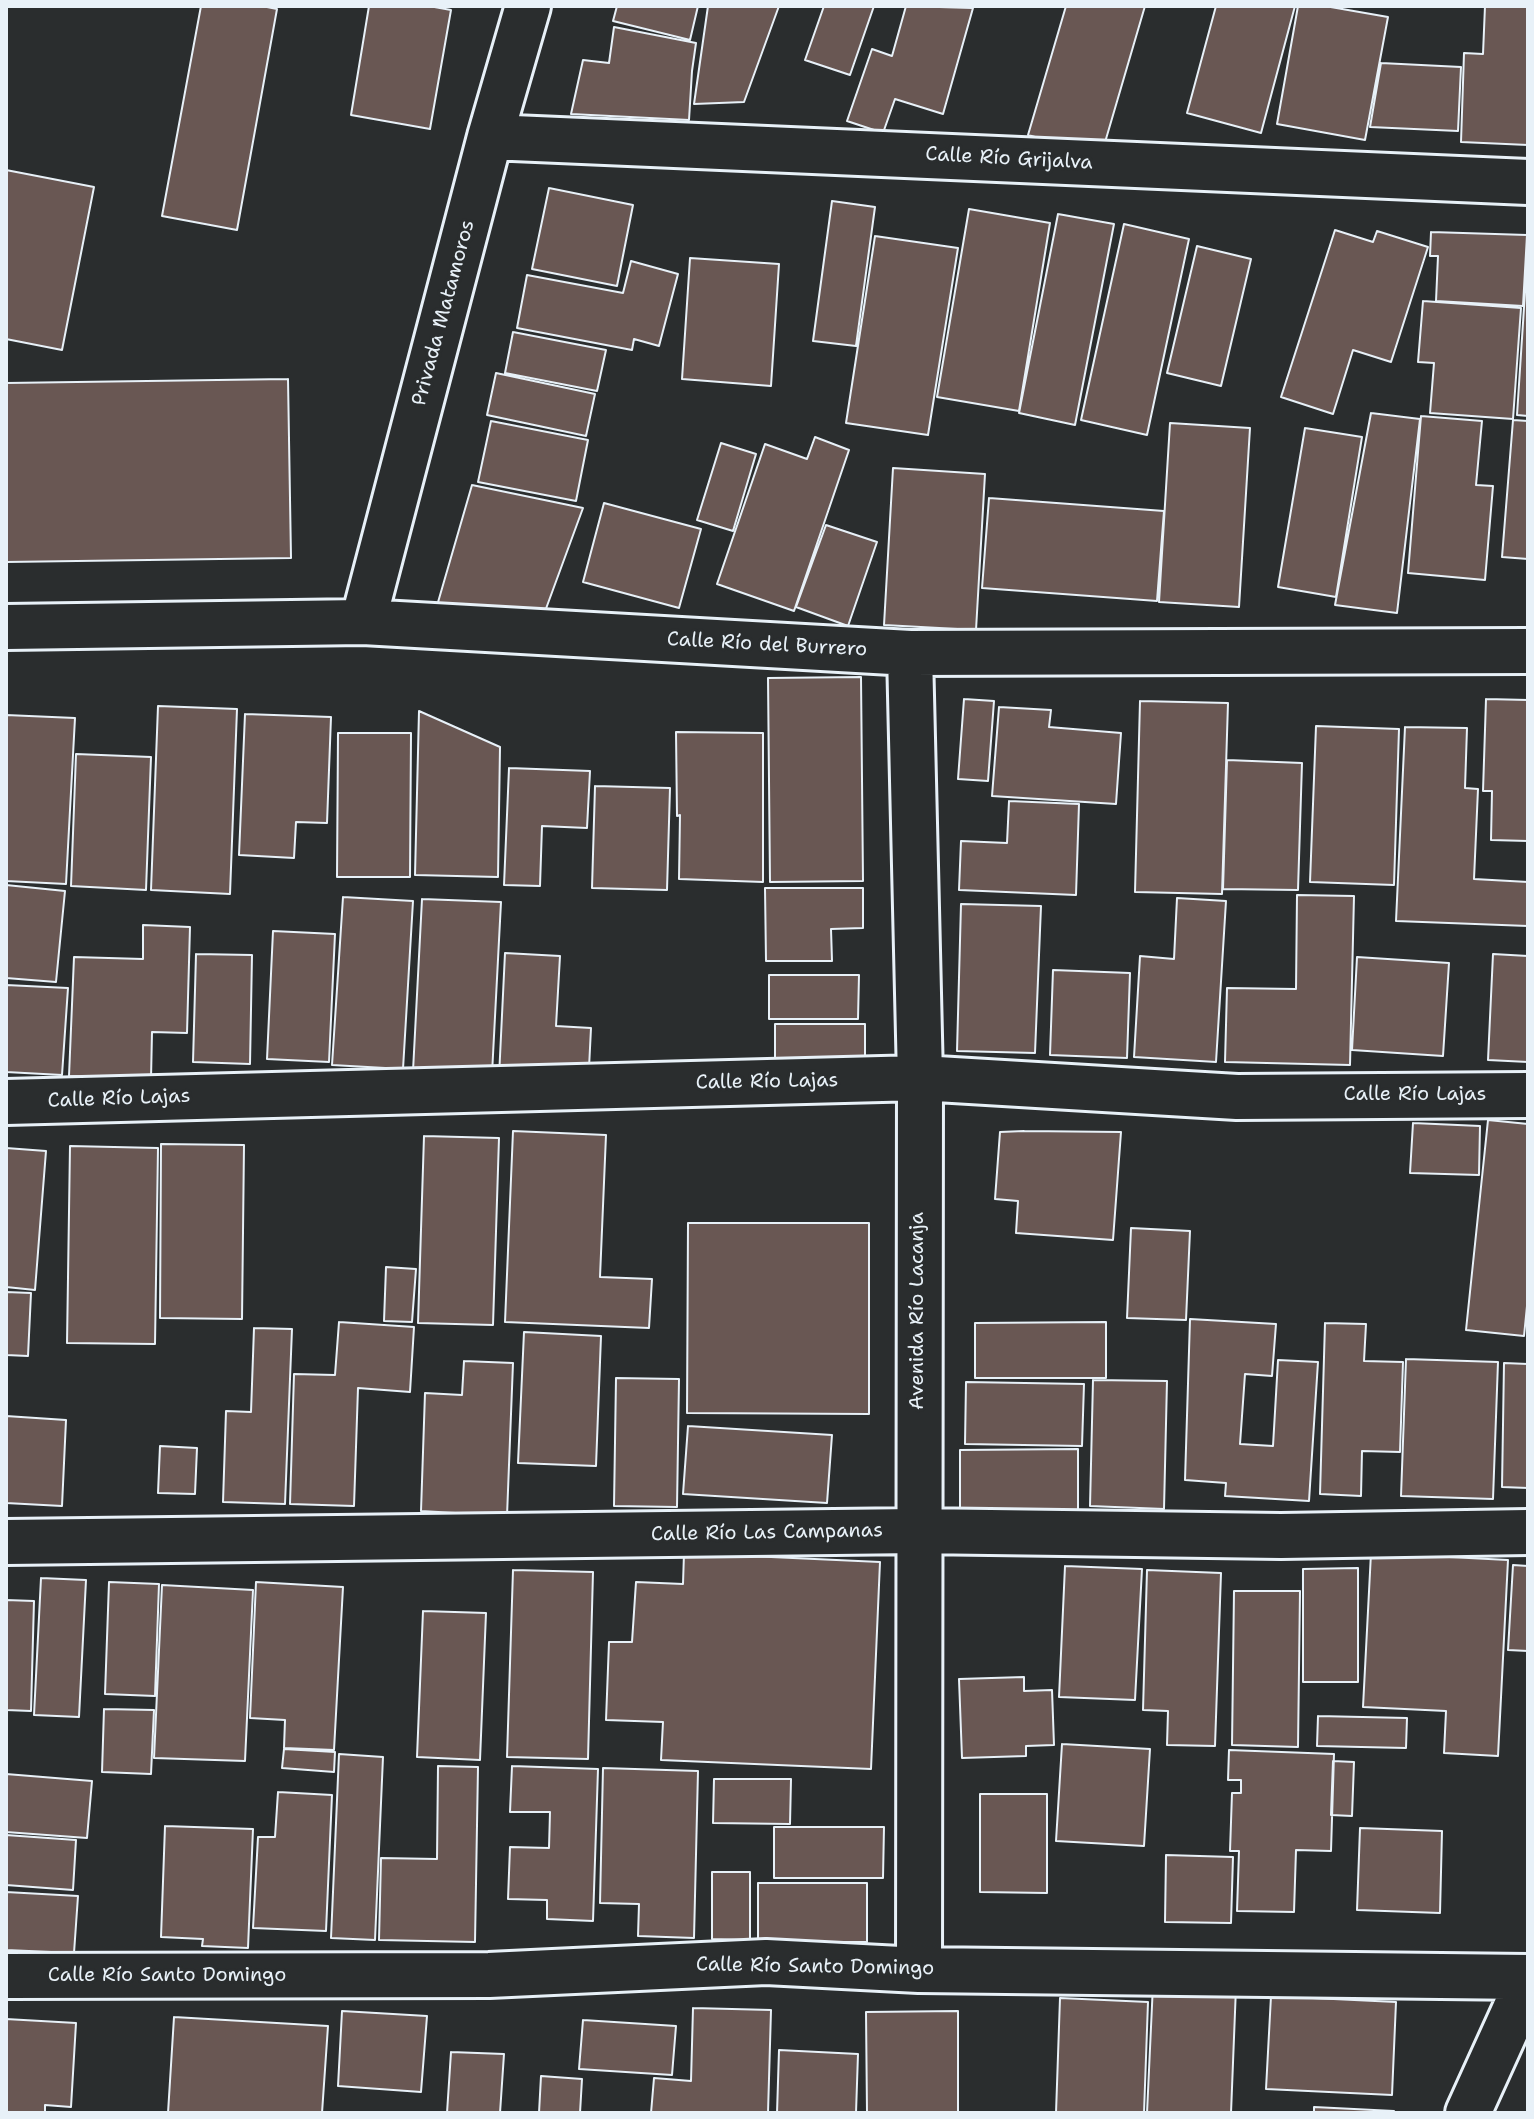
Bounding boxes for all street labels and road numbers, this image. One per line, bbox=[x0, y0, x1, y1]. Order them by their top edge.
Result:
street label: Calle Río Grijalva bbox=[925, 143, 1093, 175]
street label: Privada Matamoros bbox=[408, 217, 480, 409]
street label: Calle Río del Burrero bbox=[666, 628, 868, 662]
street label: Calle Río Lajas bbox=[695, 1069, 839, 1095]
street label: Calle Río Lajas bbox=[1344, 1083, 1486, 1107]
street label: Calle Río Lajas bbox=[47, 1085, 191, 1113]
street label: Avenida Río Lacanja bbox=[906, 1212, 930, 1410]
street label: Calle Río Las Campanas bbox=[651, 1519, 883, 1547]
street label: Calle Río Santo Domingo bbox=[696, 1953, 934, 1981]
street label: Calle Río Santo Domingo bbox=[48, 1964, 286, 1988]

